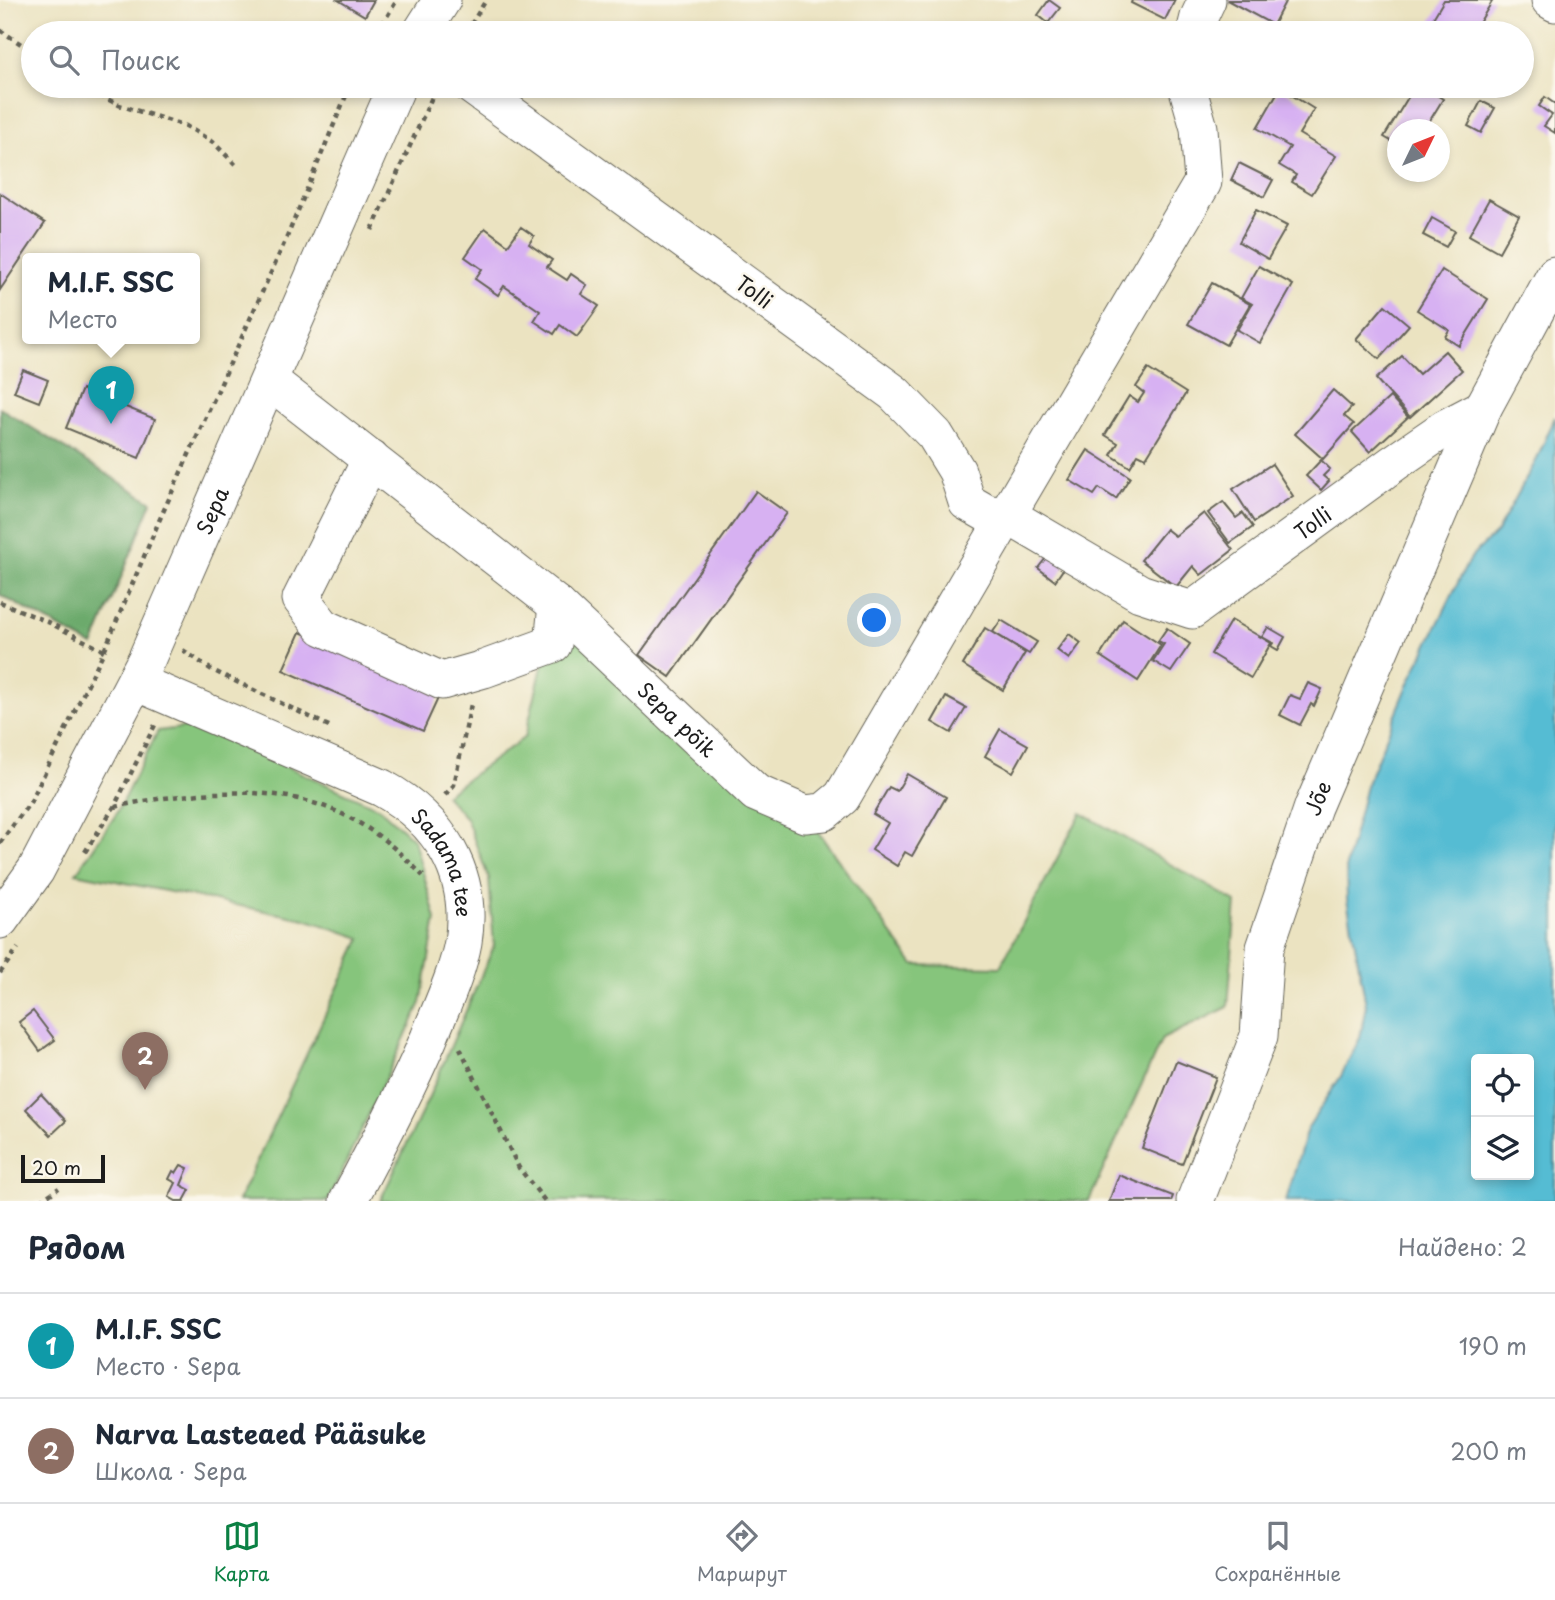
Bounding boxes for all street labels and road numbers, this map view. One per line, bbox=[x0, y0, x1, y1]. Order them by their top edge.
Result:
street label: Tolli bbox=[730, 266, 780, 316]
street label: Sepa bbox=[187, 481, 236, 539]
street label: Tolli bbox=[1287, 498, 1338, 547]
street label: Sepa põik bbox=[631, 674, 724, 764]
street label: Jõe bbox=[1295, 775, 1338, 819]
street label: Sadama tee bbox=[405, 800, 481, 917]

